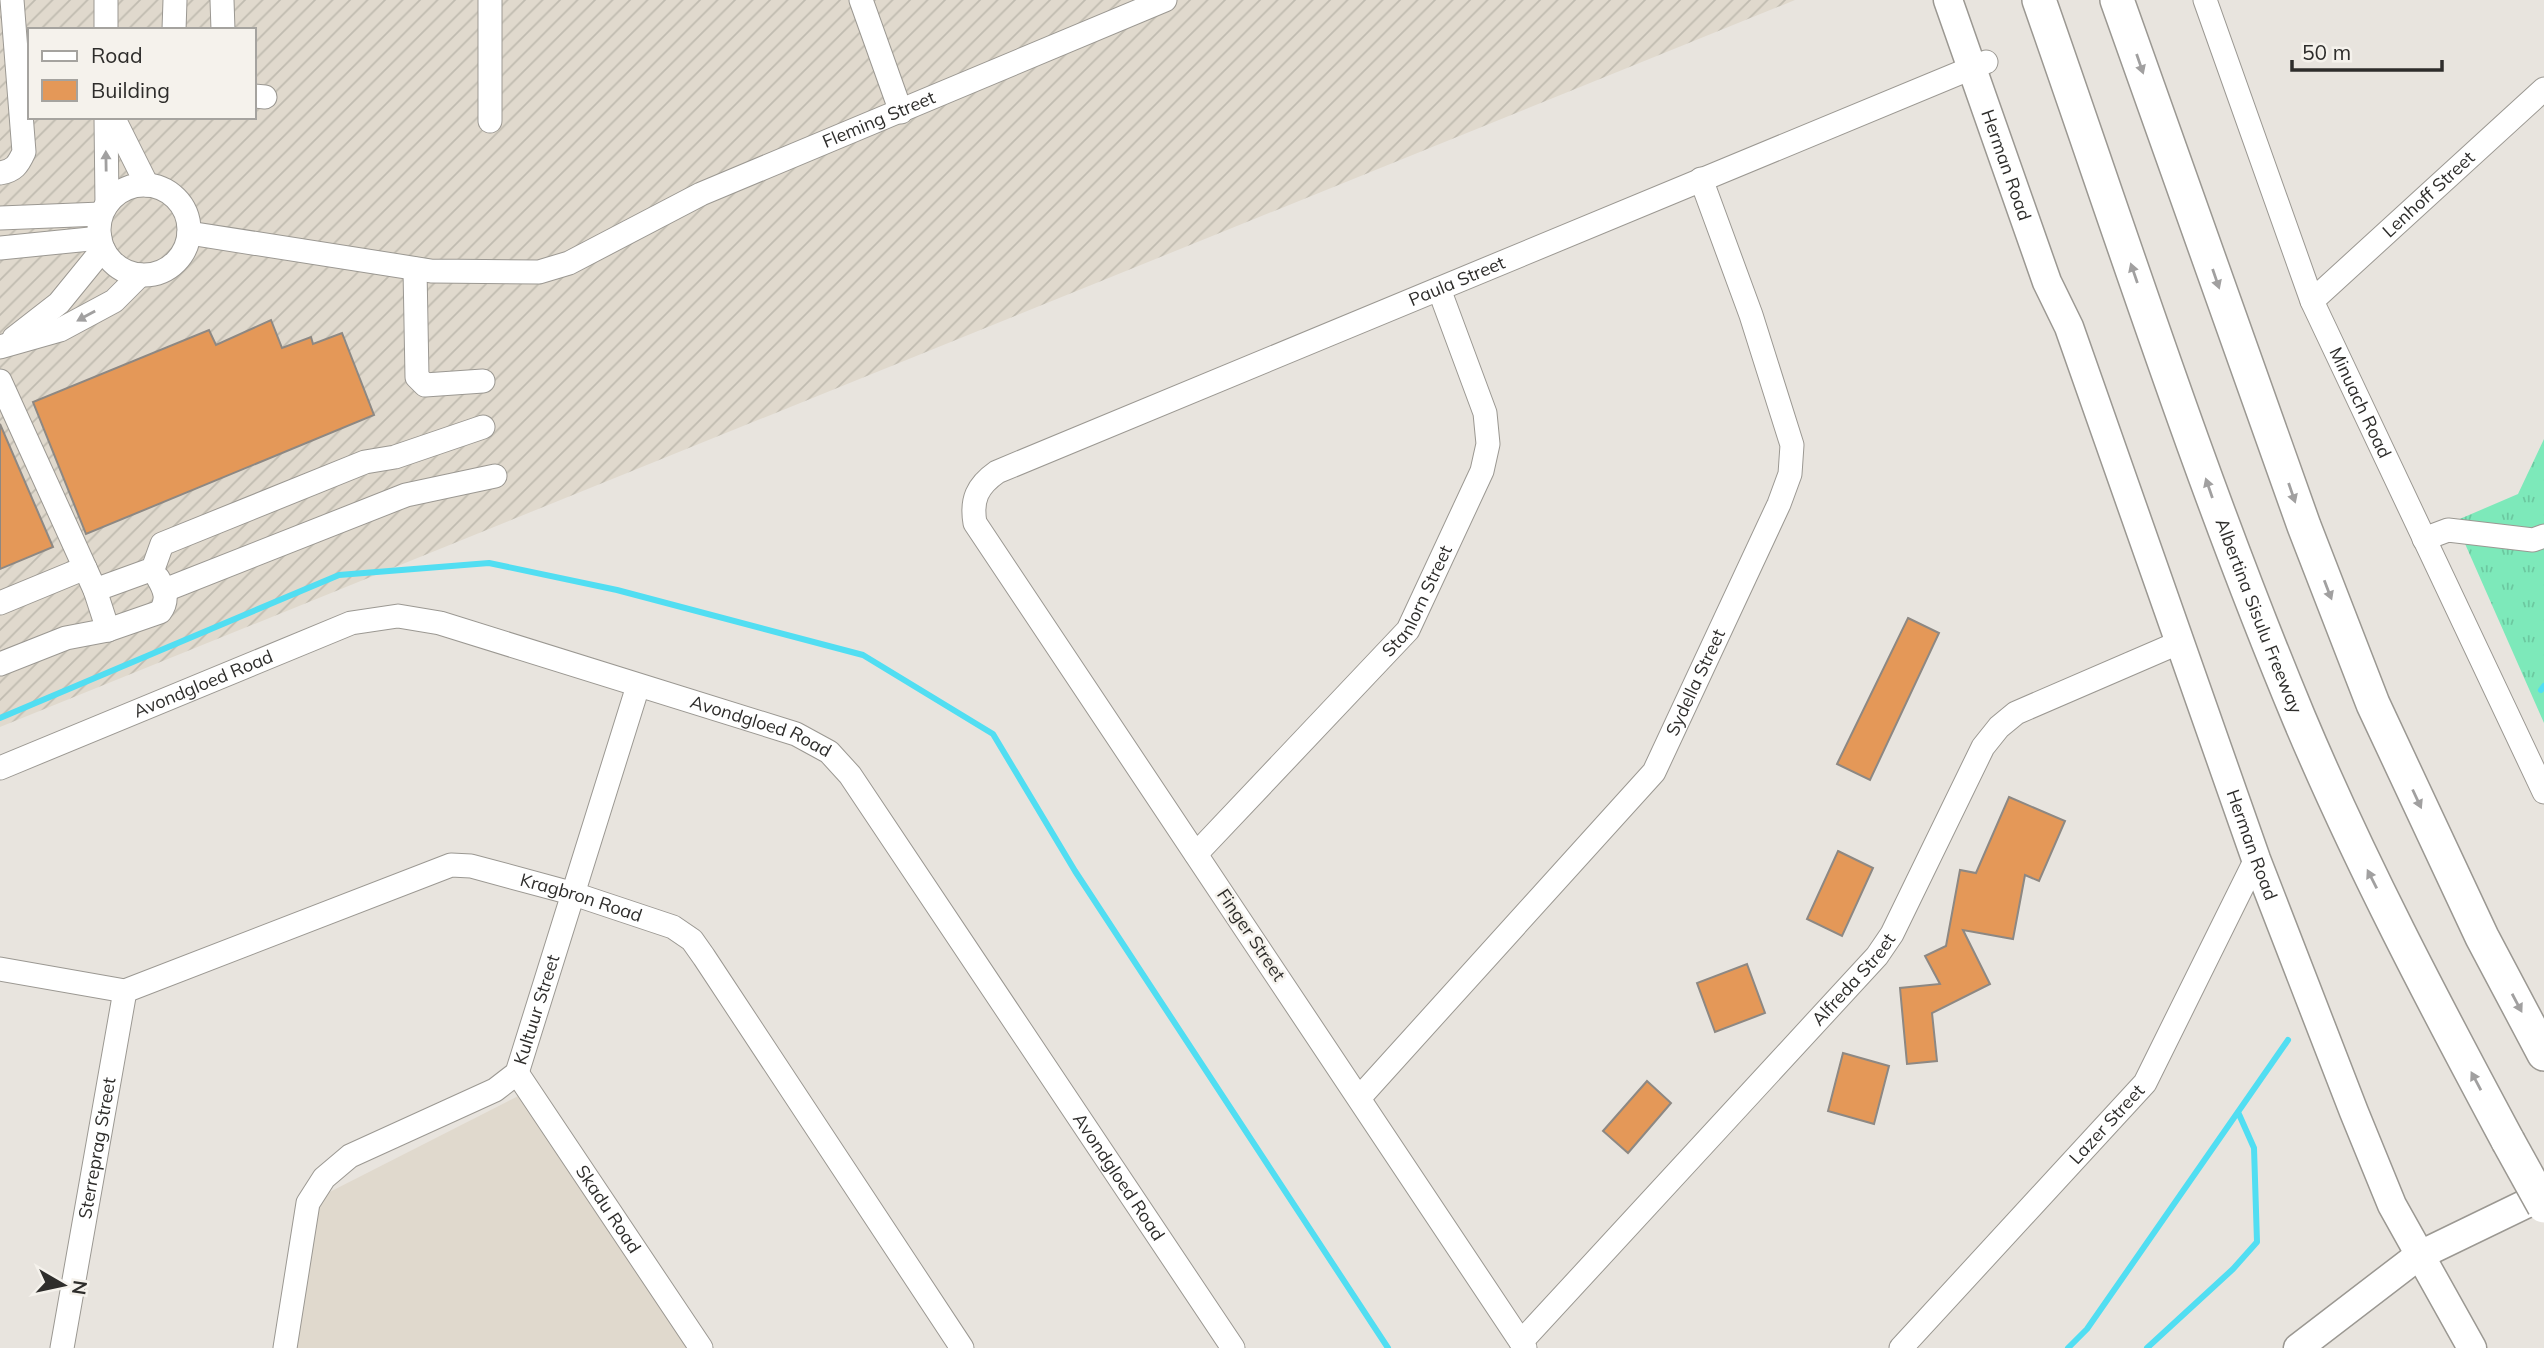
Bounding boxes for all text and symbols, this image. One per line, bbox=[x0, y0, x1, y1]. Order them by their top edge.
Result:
legend bbox=[28, 28, 256, 119]
scale bar bbox=[2292, 28, 2442, 72]
text: 50 m bbox=[2302, 39, 2351, 65]
text: Road bbox=[91, 42, 142, 68]
one-way arrow bbox=[2135, 54, 2146, 75]
text: Building bbox=[91, 77, 170, 103]
street label: Fleming Street bbox=[819, 85, 939, 153]
street label: Herman Road bbox=[1976, 106, 2037, 224]
street label: Lenhoff Street bbox=[2377, 146, 2479, 242]
one-way arrow bbox=[100, 149, 112, 171]
street label: Paula Street bbox=[1405, 251, 1508, 311]
one-way arrow bbox=[2128, 263, 2139, 284]
one-way arrow bbox=[2211, 268, 2222, 289]
one-way arrow bbox=[77, 310, 96, 322]
street label: Minuach Road bbox=[2325, 343, 2397, 462]
one-way arrow bbox=[2204, 477, 2215, 498]
one-way arrow bbox=[2287, 483, 2298, 504]
street label: Albertina Sisulu Freeway bbox=[2211, 515, 2308, 717]
street label: Stanlorn Street bbox=[1377, 541, 1457, 662]
one-way arrow bbox=[2323, 579, 2334, 600]
street label: Sydella Street bbox=[1661, 625, 1730, 739]
street label: Avondgloed Road bbox=[130, 645, 276, 723]
street label: Avondgloed Road bbox=[688, 690, 836, 762]
street label: Herman Road bbox=[2221, 786, 2283, 903]
one-way arrow bbox=[2411, 789, 2423, 809]
street label: Kragbron Road bbox=[518, 868, 645, 927]
one-way arrow bbox=[2366, 869, 2377, 889]
street label: Finger Street bbox=[1212, 884, 1291, 985]
street label: Alfreda Street bbox=[1806, 929, 1900, 1030]
street label: Kultuur Street bbox=[508, 952, 564, 1067]
one-way arrow bbox=[2511, 993, 2523, 1013]
one-way arrow bbox=[2470, 1071, 2482, 1091]
street label: Sterreprag Street bbox=[73, 1075, 121, 1221]
street label: Lazer Street bbox=[2064, 1079, 2149, 1169]
street label: Avondgloed Road bbox=[1068, 1108, 1170, 1245]
street label: Skadu Road bbox=[571, 1161, 646, 1258]
north arrow bbox=[28, 1250, 98, 1320]
text: N bbox=[67, 1279, 93, 1297]

